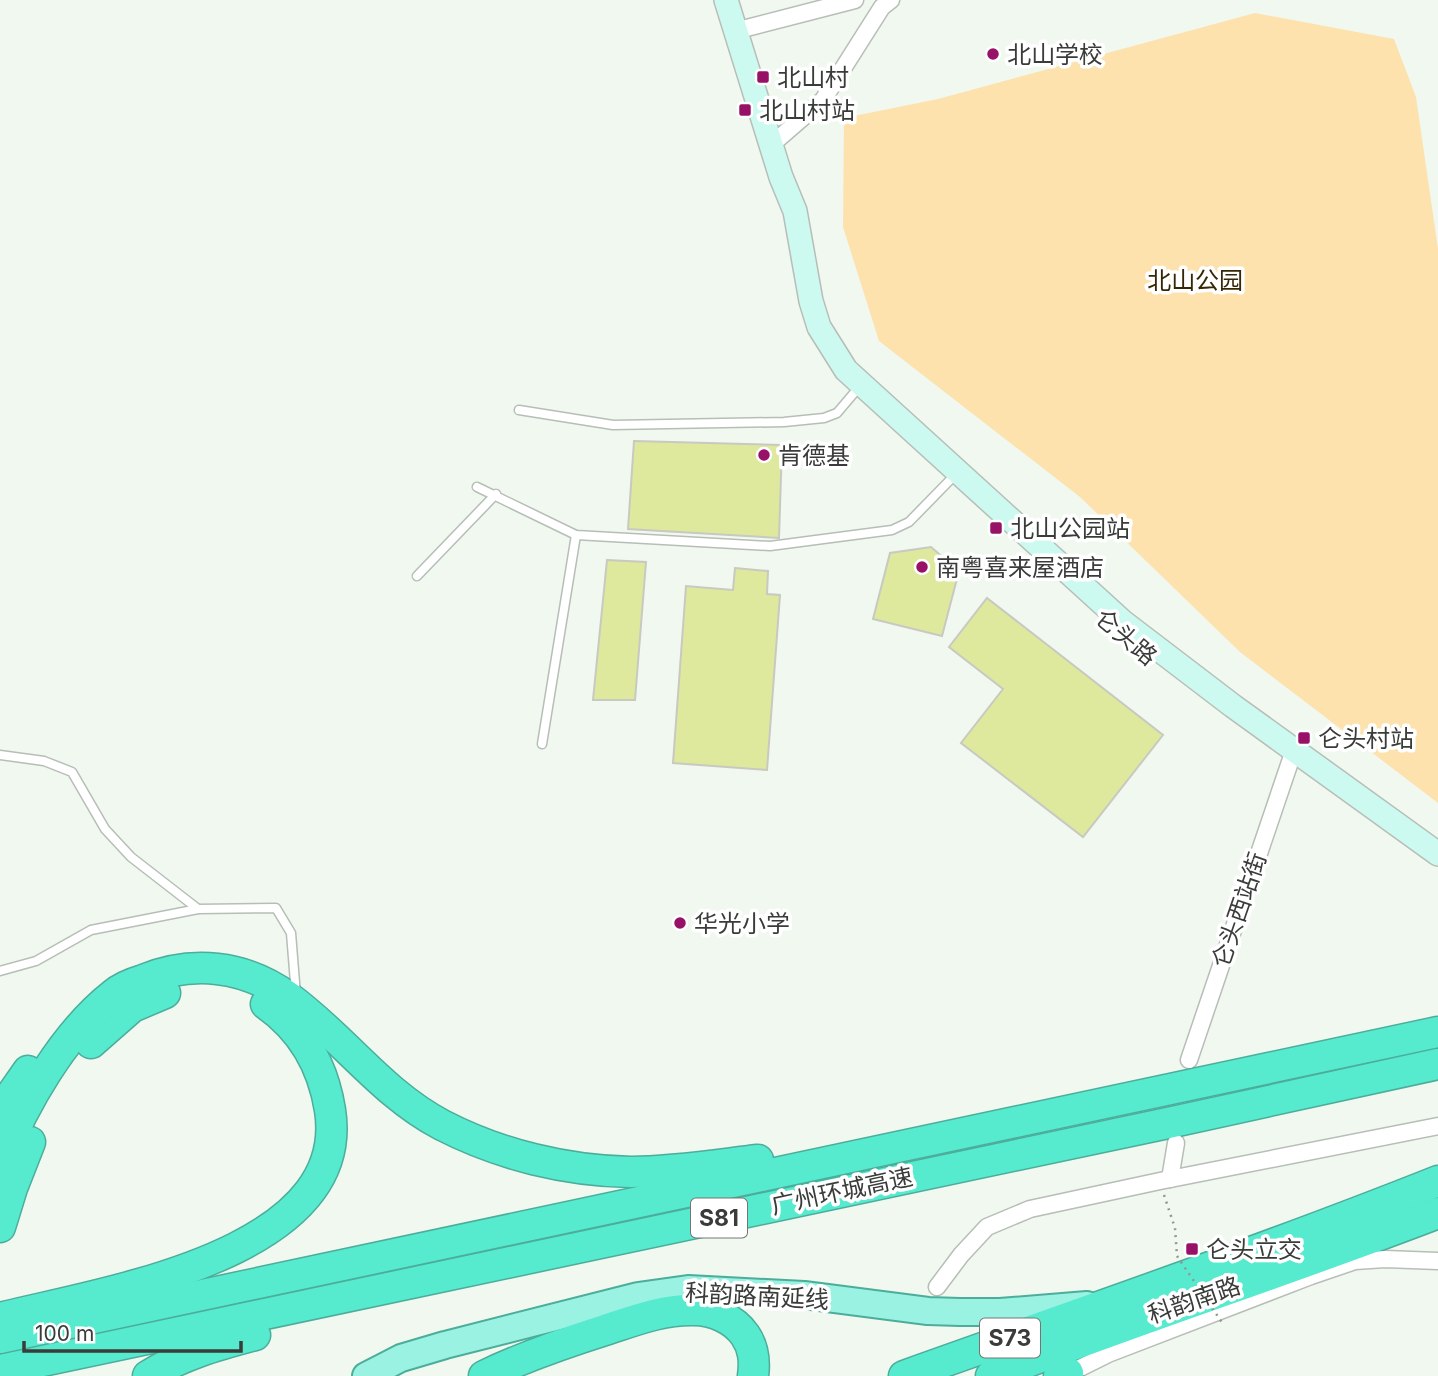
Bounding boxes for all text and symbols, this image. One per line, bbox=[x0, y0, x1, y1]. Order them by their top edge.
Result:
place label: 北山学校 bbox=[1007, 40, 1103, 69]
marker: 北山学校 bbox=[985, 46, 1001, 62]
place label: 北山村 bbox=[777, 63, 849, 92]
marker: 北山村 bbox=[755, 69, 771, 85]
place label: 北山村站 bbox=[759, 96, 855, 125]
marker: 北山村站 bbox=[737, 102, 753, 118]
park label: 北山公园 bbox=[1147, 266, 1243, 295]
place label: 肯德基 bbox=[778, 441, 850, 470]
marker: 肯德基 bbox=[756, 447, 772, 463]
place label: 北山公园站 bbox=[1010, 514, 1130, 543]
marker: 北山公园站 bbox=[988, 520, 1004, 536]
place label: 南粤喜来屋酒店 bbox=[936, 553, 1104, 582]
marker: 南粤喜来屋酒店 bbox=[914, 559, 930, 575]
street label: 仑头路 bbox=[1089, 603, 1163, 671]
place label: 仑头村站 bbox=[1318, 724, 1414, 753]
marker: 仑头村站 bbox=[1296, 730, 1312, 746]
street label: 仑头西站街 bbox=[1206, 849, 1272, 971]
place label: 华光小学 bbox=[694, 909, 790, 938]
marker: 华光小学 bbox=[672, 915, 688, 931]
street label: 广州环城高速 bbox=[769, 1162, 915, 1220]
road number: S81 bbox=[691, 1198, 747, 1238]
place label: 仑头立交 bbox=[1206, 1235, 1302, 1264]
marker: 仑头立交 bbox=[1184, 1241, 1200, 1257]
street label: 科韵南路 bbox=[1144, 1271, 1244, 1329]
street label: 科韵路南延线 bbox=[684, 1278, 830, 1314]
scale bar bbox=[24, 1310, 242, 1354]
road number: S73 bbox=[980, 1318, 1040, 1358]
text: 100 m bbox=[35, 1321, 94, 1346]

